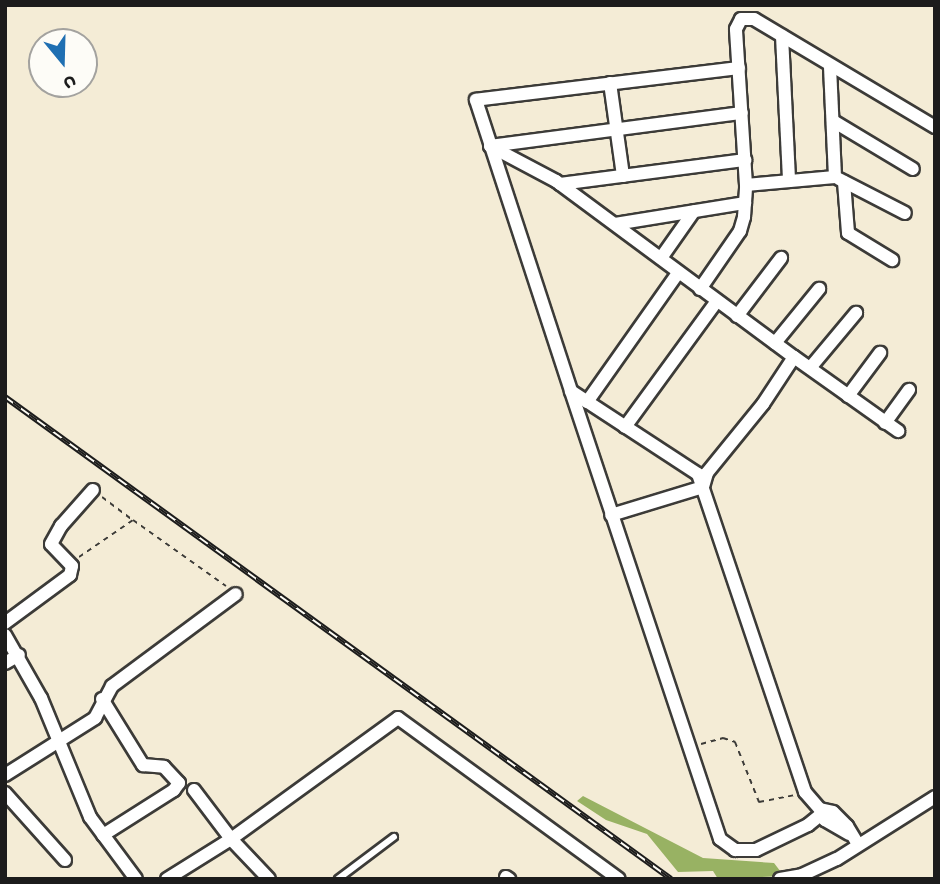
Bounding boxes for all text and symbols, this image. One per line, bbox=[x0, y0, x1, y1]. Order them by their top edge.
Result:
north arrow bbox=[28, 28, 98, 98]
text: U bbox=[60, 69, 78, 94]

